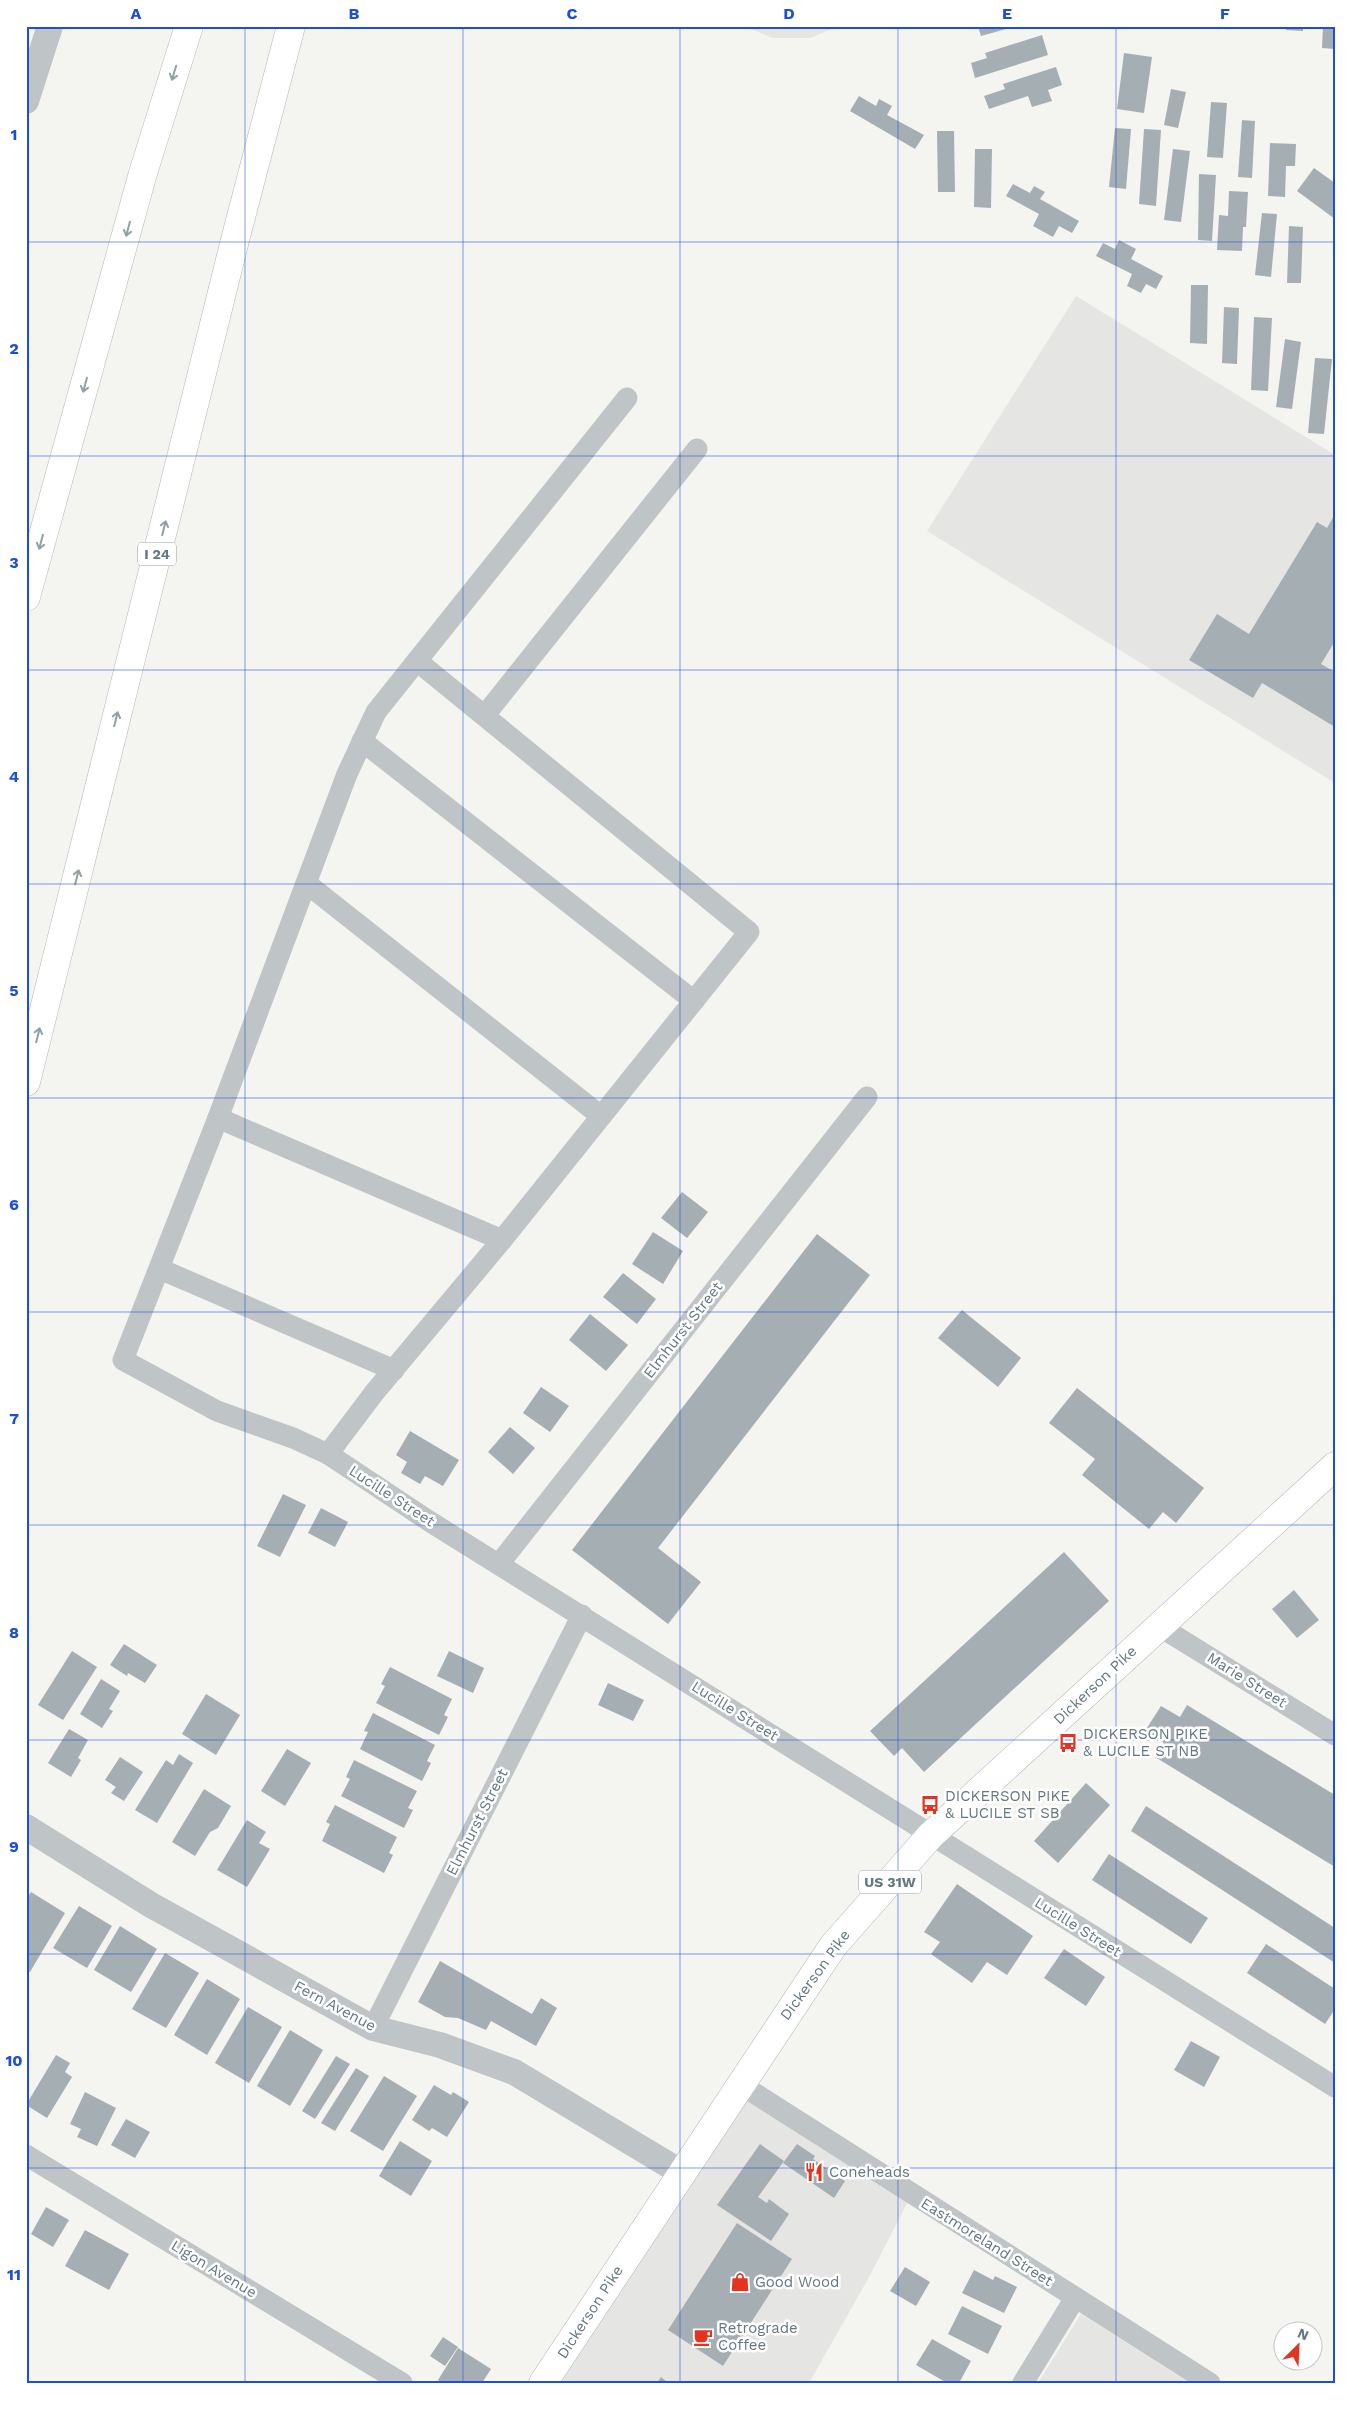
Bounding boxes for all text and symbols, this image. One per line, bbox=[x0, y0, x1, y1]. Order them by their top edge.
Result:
text: A bbox=[131, 4, 142, 23]
text: B bbox=[349, 4, 360, 23]
text: C bbox=[567, 4, 578, 23]
text: D bbox=[783, 4, 795, 23]
text: E bbox=[1002, 4, 1012, 23]
text: F bbox=[1220, 4, 1230, 23]
one-way arrow bbox=[169, 64, 179, 80]
text: 1 bbox=[11, 125, 17, 144]
one-way arrow bbox=[123, 220, 132, 236]
text: 2 bbox=[9, 339, 19, 358]
one-way arrow bbox=[79, 377, 89, 393]
one-way arrow bbox=[160, 520, 169, 536]
one-way arrow bbox=[36, 533, 46, 549]
road number: I 24 bbox=[138, 542, 176, 566]
text: 3 bbox=[9, 553, 19, 572]
one-way arrow bbox=[112, 712, 121, 728]
text: 4 bbox=[9, 767, 19, 786]
one-way arrow bbox=[73, 870, 82, 886]
text: 5 bbox=[9, 981, 19, 1000]
one-way arrow bbox=[34, 1027, 43, 1043]
text: 6 bbox=[9, 1195, 19, 1214]
street label: Elmhurst Street bbox=[640, 1278, 727, 1382]
text: 7 bbox=[9, 1409, 19, 1428]
street label: Lucille Street bbox=[346, 1462, 439, 1531]
text: 8 bbox=[9, 1623, 19, 1642]
street label: Dickerson Pike bbox=[1050, 1642, 1140, 1728]
street label: Marie Street bbox=[1204, 1648, 1291, 1712]
street label: Lucille Street bbox=[688, 1677, 782, 1745]
place label: DICKERSON PIKE & LUCILE ST NB bbox=[1083, 1725, 1208, 1760]
bus stop icon: DICKERSON PIKE & LUCILE ST NB bbox=[1057, 1732, 1079, 1754]
street label: Elmhurst Street bbox=[442, 1765, 512, 1878]
place label: DICKERSON PIKE & LUCILE ST SB bbox=[945, 1787, 1070, 1822]
bus stop icon: DICKERSON PIKE & LUCILE ST SB bbox=[919, 1794, 941, 1816]
text: 9 bbox=[9, 1837, 19, 1856]
road number: US 31W bbox=[859, 1870, 921, 1894]
street label: Lucille Street bbox=[1031, 1893, 1125, 1961]
street label: Dickerson Pike bbox=[776, 1926, 854, 2024]
street label: Fern Avenue bbox=[291, 1977, 379, 2035]
text: 10 bbox=[5, 2051, 23, 2070]
restaurant icon: Coneheads bbox=[803, 2161, 825, 2183]
place label: Coneheads bbox=[829, 2163, 910, 2181]
street label: Eastmoreland Street bbox=[918, 2194, 1057, 2290]
street label: Ligon Avenue bbox=[168, 2236, 260, 2302]
street label: Dickerson Pike bbox=[553, 2262, 627, 2362]
text: 11 bbox=[7, 2265, 21, 2284]
shop icon: Good Wood bbox=[729, 2271, 751, 2293]
place label: Good Wood bbox=[755, 2273, 839, 2291]
place label: Retrograde Coffee bbox=[718, 2319, 798, 2354]
north arrow bbox=[1274, 2322, 1324, 2372]
text: N bbox=[1295, 2325, 1311, 2344]
cafe icon: Retrograde Coffee bbox=[692, 2326, 714, 2348]

